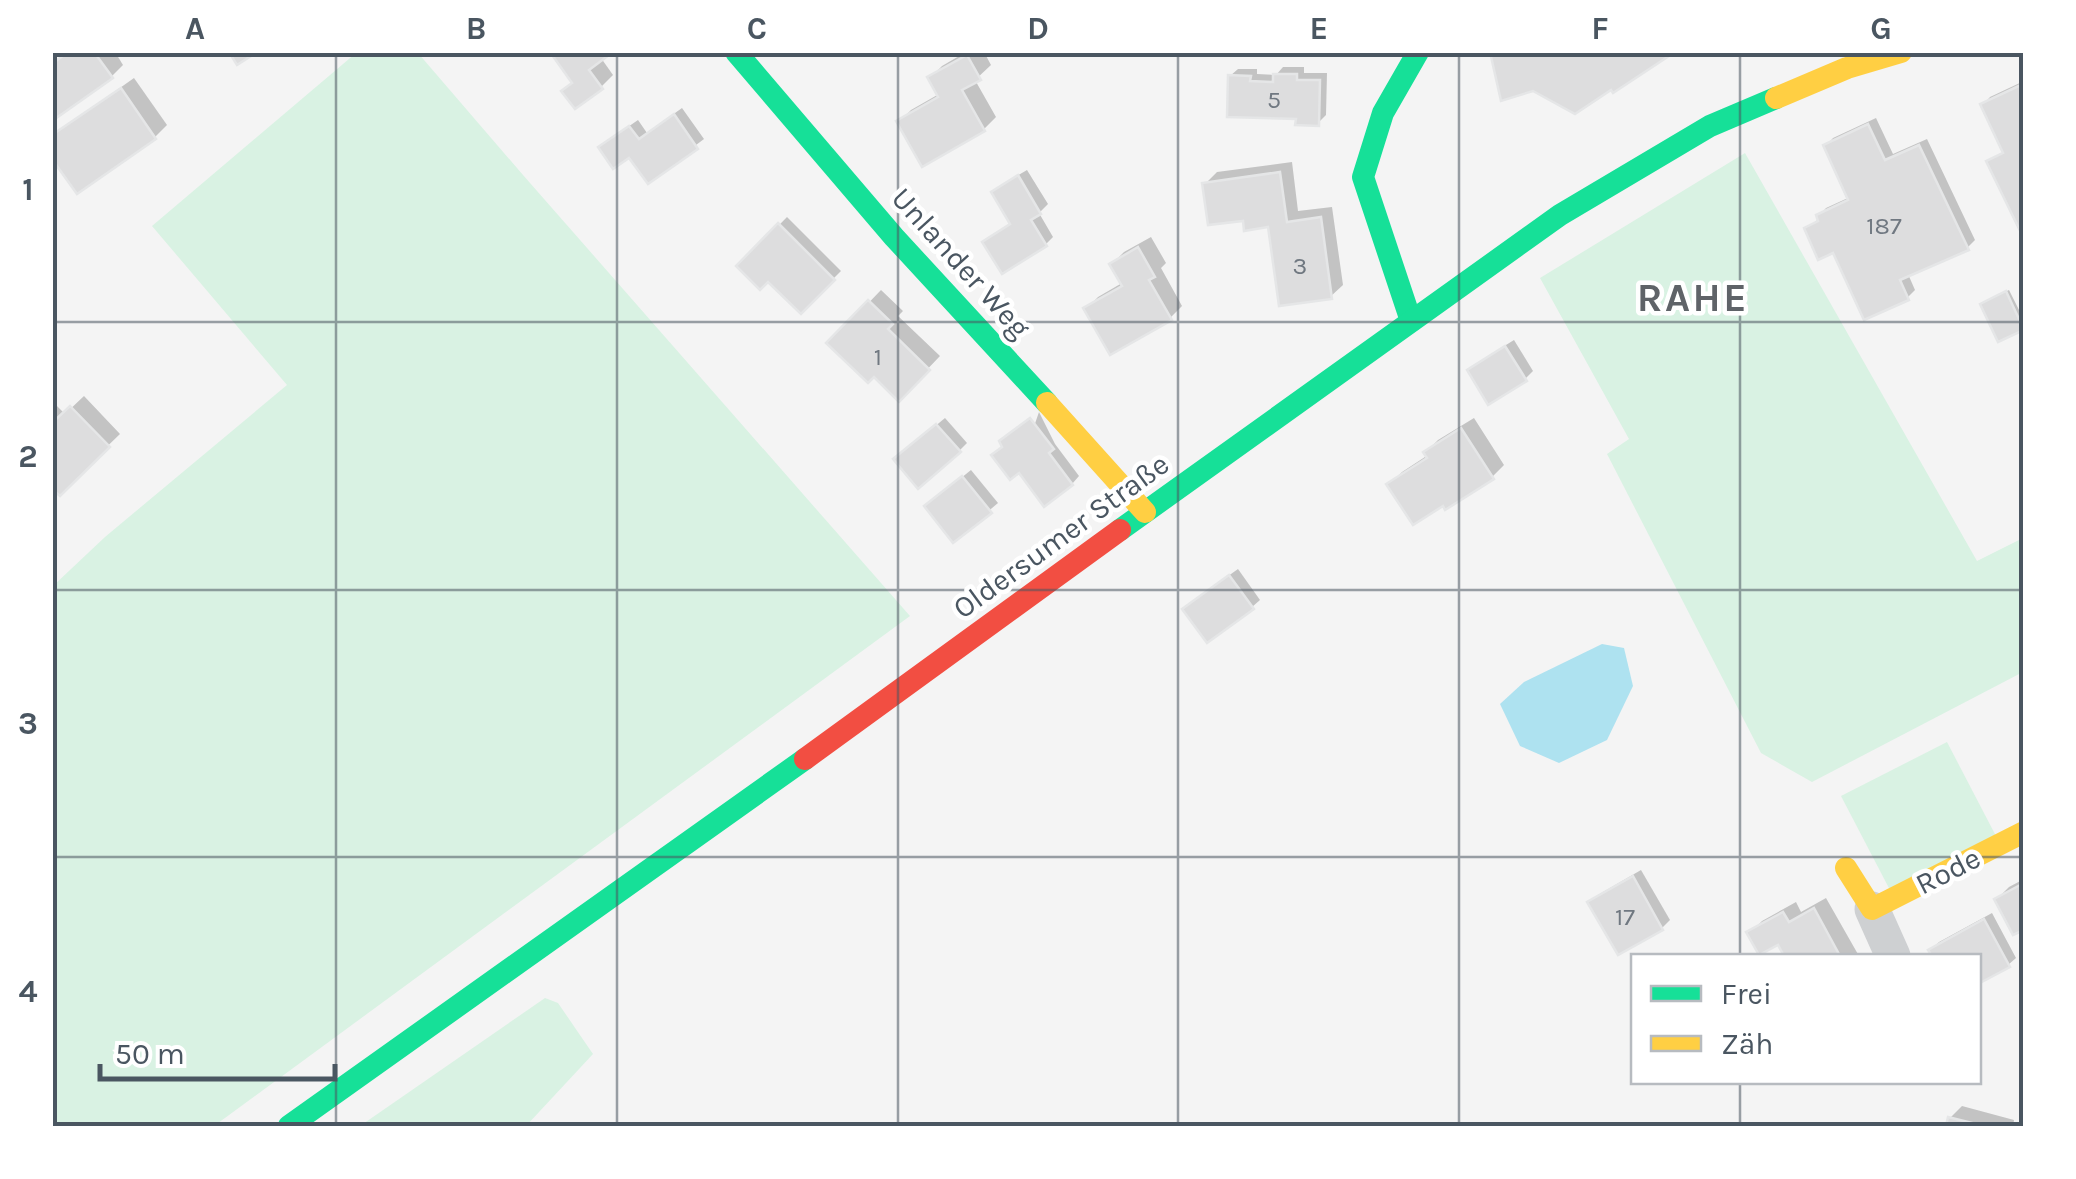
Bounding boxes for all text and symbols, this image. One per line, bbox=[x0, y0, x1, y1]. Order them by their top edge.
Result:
text: A bbox=[185, 10, 205, 47]
text: B bbox=[466, 10, 486, 47]
text: C bbox=[747, 10, 767, 47]
text: D bbox=[1027, 10, 1049, 47]
text: E bbox=[1310, 10, 1328, 47]
text: F bbox=[1591, 10, 1609, 47]
text: G bbox=[1870, 10, 1892, 47]
house number: 5 bbox=[1267, 85, 1281, 114]
text: 1 bbox=[22, 171, 34, 208]
street label: Unlander Weg bbox=[884, 180, 1038, 346]
house number: 187 bbox=[1866, 211, 1902, 240]
house number: 3 bbox=[1293, 251, 1307, 280]
district label: RAHE bbox=[1637, 274, 1749, 321]
house number: 1 bbox=[874, 342, 882, 371]
text: 2 bbox=[18, 438, 38, 475]
street label: Oldersumer Straße bbox=[946, 446, 1176, 626]
text: 3 bbox=[18, 705, 38, 742]
street label: Rode bbox=[1910, 840, 1986, 902]
house number: 17 bbox=[1615, 902, 1635, 931]
legend bbox=[1631, 954, 1981, 1084]
text: 4 bbox=[18, 973, 38, 1010]
text: Frei bbox=[1721, 976, 1772, 1012]
scale bar bbox=[100, 1019, 335, 1081]
text: Zäh bbox=[1721, 1026, 1773, 1062]
text: 50 m bbox=[115, 1036, 185, 1072]

